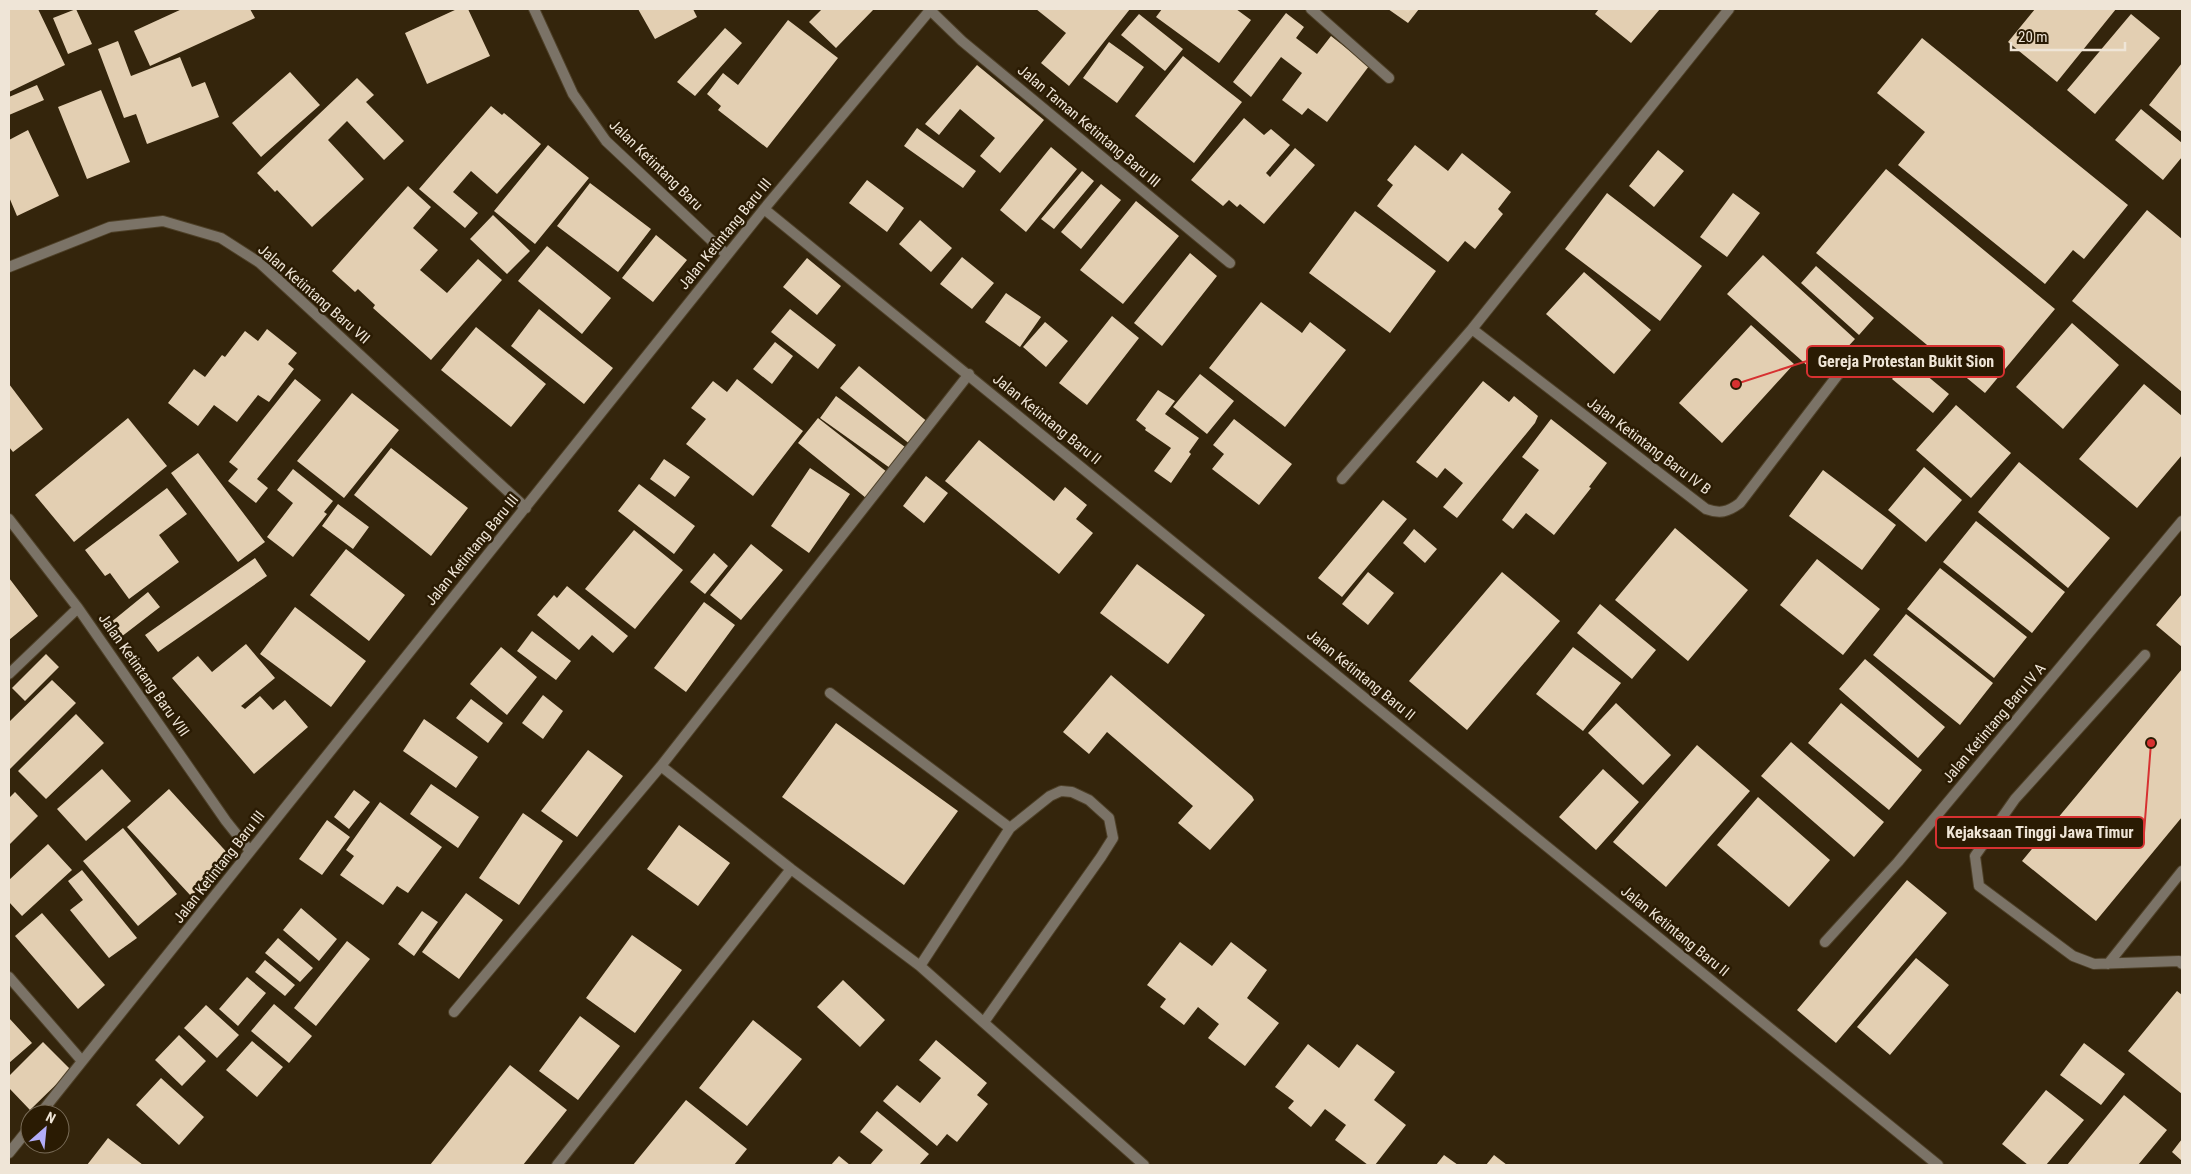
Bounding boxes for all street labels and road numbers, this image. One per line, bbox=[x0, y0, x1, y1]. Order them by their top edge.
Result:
street label: Jalan Taman Ketintang Baru III bbox=[1014, 61, 1164, 191]
street label: Jalan Ketintang Baru bbox=[606, 116, 706, 214]
street label: Jalan Ketintang Baru III bbox=[675, 175, 775, 293]
street label: Jalan Ketintang Baru VII bbox=[254, 241, 374, 347]
street label: Jalan Ketintang Baru II bbox=[989, 370, 1105, 468]
street label: Jalan Ketintang Baru IV B bbox=[1584, 394, 1714, 498]
street label: Jalan Ketintang Baru III bbox=[422, 491, 522, 609]
street label: Jalan Ketintang Baru VIII bbox=[95, 610, 193, 740]
street label: Jalan Ketintang Baru II bbox=[1303, 626, 1419, 724]
street label: Jalan Ketintang Baru IV A bbox=[1939, 659, 2050, 786]
street label: Jalan Ketintang Baru III bbox=[170, 807, 268, 927]
street label: Jalan Ketintang Baru II bbox=[1617, 882, 1733, 980]

